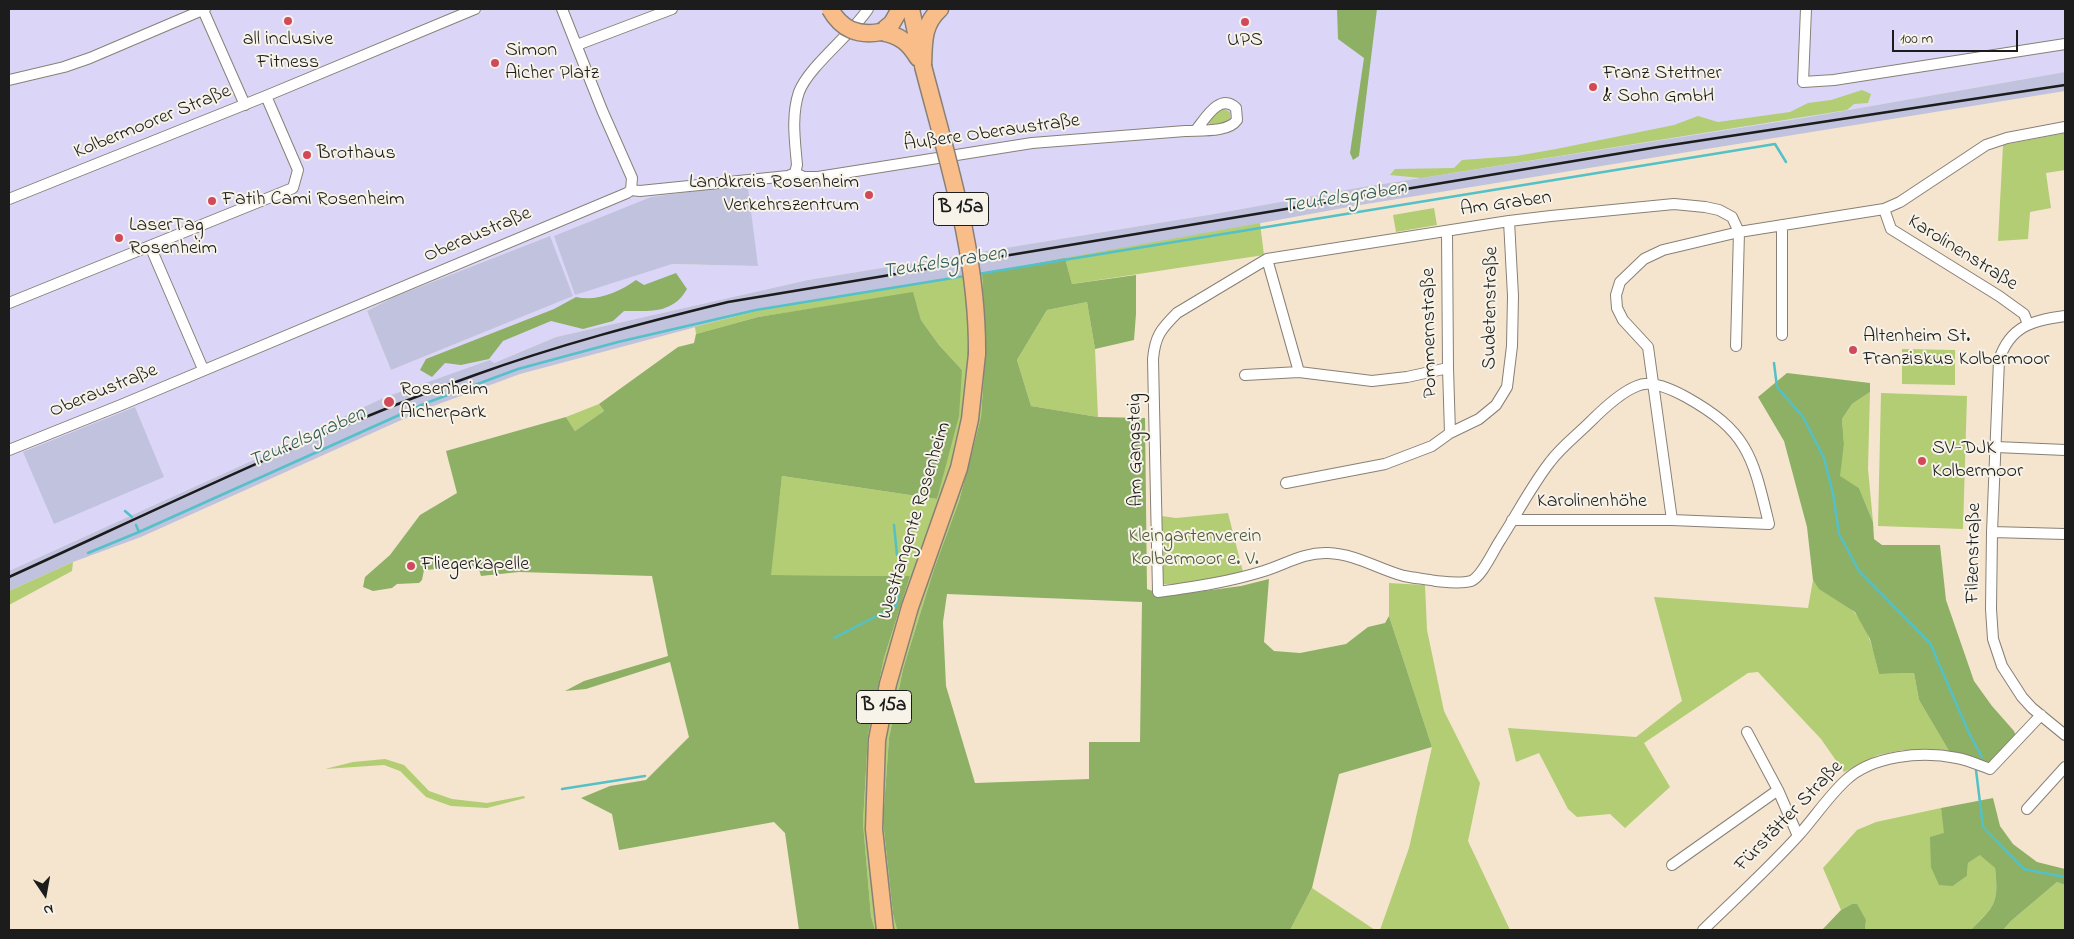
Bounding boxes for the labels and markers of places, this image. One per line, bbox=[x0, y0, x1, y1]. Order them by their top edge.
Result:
marker: all inclusive Fitness bbox=[282, 15, 294, 27]
marker: UPS bbox=[1239, 16, 1251, 28]
place label: all inclusive Fitness bbox=[243, 29, 333, 76]
place label: UPS bbox=[1227, 30, 1263, 54]
place label: Simon Aicher Platz bbox=[505, 40, 599, 87]
marker: Simon Aicher Platz bbox=[489, 57, 501, 69]
place label: Franz Stettner & Sohn GmbH bbox=[1603, 63, 1722, 110]
marker: Franz Stettner & Sohn GmbH bbox=[1587, 81, 1599, 93]
place label: Brothaus bbox=[317, 143, 396, 167]
marker: Brothaus bbox=[301, 149, 313, 161]
place label: Landkreis Rosenheim Verkehrszentrum bbox=[689, 172, 859, 219]
place label: Fatih Cami Rosenheim bbox=[222, 189, 405, 213]
marker: Landkreis Rosenheim Verkehrszentrum bbox=[863, 189, 875, 201]
marker: Fatih Cami Rosenheim bbox=[206, 195, 218, 207]
place label: LaserTag Rosenheim bbox=[129, 215, 217, 262]
marker: LaserTag Rosenheim bbox=[113, 232, 125, 244]
place label: Altenheim St. Franziskus Kolbermoor bbox=[1863, 326, 2050, 373]
marker: Altenheim St. Franziskus Kolbermoor bbox=[1847, 344, 1859, 356]
place label: Rosenheim Aicherpark bbox=[400, 379, 488, 426]
marker: Rosenheim Aicherpark bbox=[382, 395, 396, 409]
place label: SV-DJK Kolbermoor bbox=[1932, 438, 2023, 485]
marker: SV-DJK Kolbermoor bbox=[1916, 455, 1928, 467]
place label: Fliegerkapelle bbox=[421, 554, 529, 578]
marker: Fliegerkapelle bbox=[405, 560, 417, 572]

